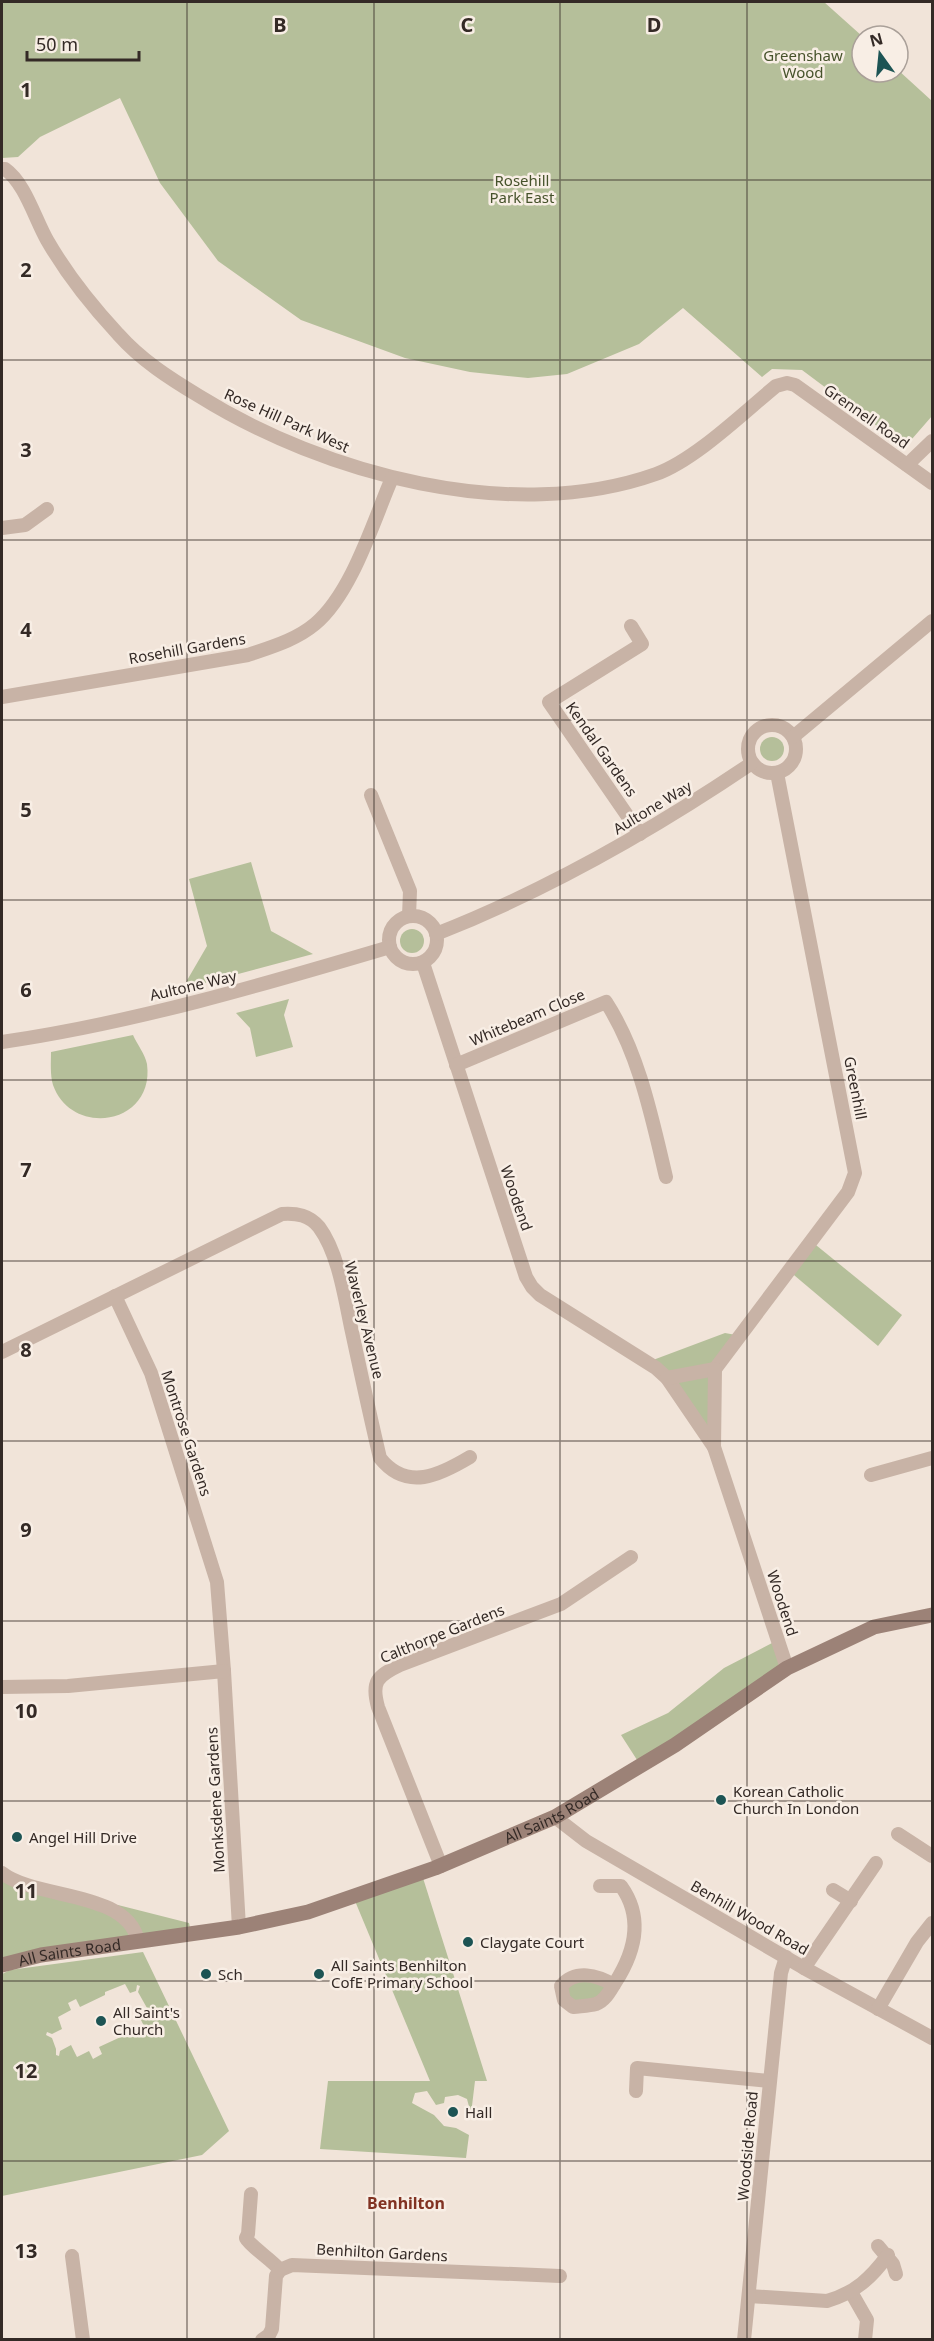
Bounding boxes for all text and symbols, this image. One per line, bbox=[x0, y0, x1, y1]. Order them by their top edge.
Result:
text: B bbox=[273, 11, 287, 38]
text: C bbox=[461, 11, 474, 38]
text: D bbox=[647, 11, 661, 38]
scale bar bbox=[27, 24, 140, 62]
north arrow bbox=[850, 24, 910, 84]
text: N bbox=[867, 27, 885, 52]
text: 50 m bbox=[36, 32, 78, 56]
park label: Greenshaw Wood bbox=[763, 45, 843, 82]
text: 1 bbox=[20, 76, 32, 103]
park label: Rosehill Park East bbox=[490, 170, 555, 207]
text: 2 bbox=[20, 256, 32, 283]
street label: Grennell Road bbox=[820, 379, 914, 453]
street label: Rose Hill Park West bbox=[221, 383, 353, 457]
text: 3 bbox=[20, 436, 32, 463]
text: 4 bbox=[20, 616, 32, 643]
street label: Rosehill Gardens bbox=[127, 628, 247, 668]
street label: Kendal Gardens bbox=[562, 697, 642, 801]
street label: Aultone Way bbox=[609, 775, 695, 838]
text: 5 bbox=[20, 796, 32, 823]
street label: Aultone Way bbox=[148, 965, 239, 1005]
text: 6 bbox=[20, 976, 32, 1003]
street label: Whitebeam Close bbox=[466, 984, 588, 1050]
street label: Greenhill bbox=[840, 1055, 872, 1121]
text: 7 bbox=[20, 1156, 32, 1183]
street label: Woodend bbox=[496, 1163, 538, 1233]
street label: Waverley Avenue bbox=[341, 1259, 389, 1381]
text: 8 bbox=[20, 1336, 32, 1363]
street label: Montrose Gardens bbox=[157, 1367, 217, 1499]
text: 9 bbox=[20, 1516, 32, 1543]
street label: Woodend bbox=[763, 1568, 803, 1638]
street label: Calthorpe Gardens bbox=[377, 1599, 507, 1667]
text: 10 bbox=[15, 1697, 37, 1724]
street label: Monksdene Gardens bbox=[201, 1727, 229, 1873]
place label: Korean Catholic Church In London bbox=[733, 1781, 859, 1818]
street label: All Saints Road bbox=[501, 1783, 602, 1848]
marker: Korean Catholic Church In London bbox=[714, 1793, 728, 1807]
place label: Angel Hill Drive bbox=[29, 1827, 137, 1847]
marker: Angel Hill Drive bbox=[10, 1830, 24, 1844]
street label: Benhill Wood Road bbox=[687, 1875, 813, 1959]
text: 11 bbox=[15, 1877, 37, 1904]
place label: Claygate Court bbox=[480, 1932, 585, 1952]
street label: All Saints Road bbox=[16, 1934, 122, 1970]
marker: Claygate Court bbox=[461, 1935, 475, 1949]
place label: All Saints Benhilton CofE Primary School bbox=[331, 1955, 473, 1992]
place label: Sch bbox=[218, 1964, 243, 1984]
marker: Sch bbox=[199, 1967, 213, 1981]
marker: All Saints Benhilton CofE Primary School bbox=[312, 1967, 326, 1981]
place label: All Saint's Church bbox=[113, 2002, 180, 2039]
marker: All Saint's Church bbox=[94, 2014, 108, 2028]
text: 12 bbox=[15, 2057, 37, 2084]
street label: Woodside Road bbox=[732, 2090, 762, 2202]
place label: Hall bbox=[465, 2102, 492, 2122]
marker: Hall bbox=[446, 2105, 460, 2119]
district label: Benhilton bbox=[367, 2192, 445, 2214]
text: 13 bbox=[15, 2237, 37, 2264]
street label: Benhilton Gardens bbox=[316, 2239, 448, 2265]

